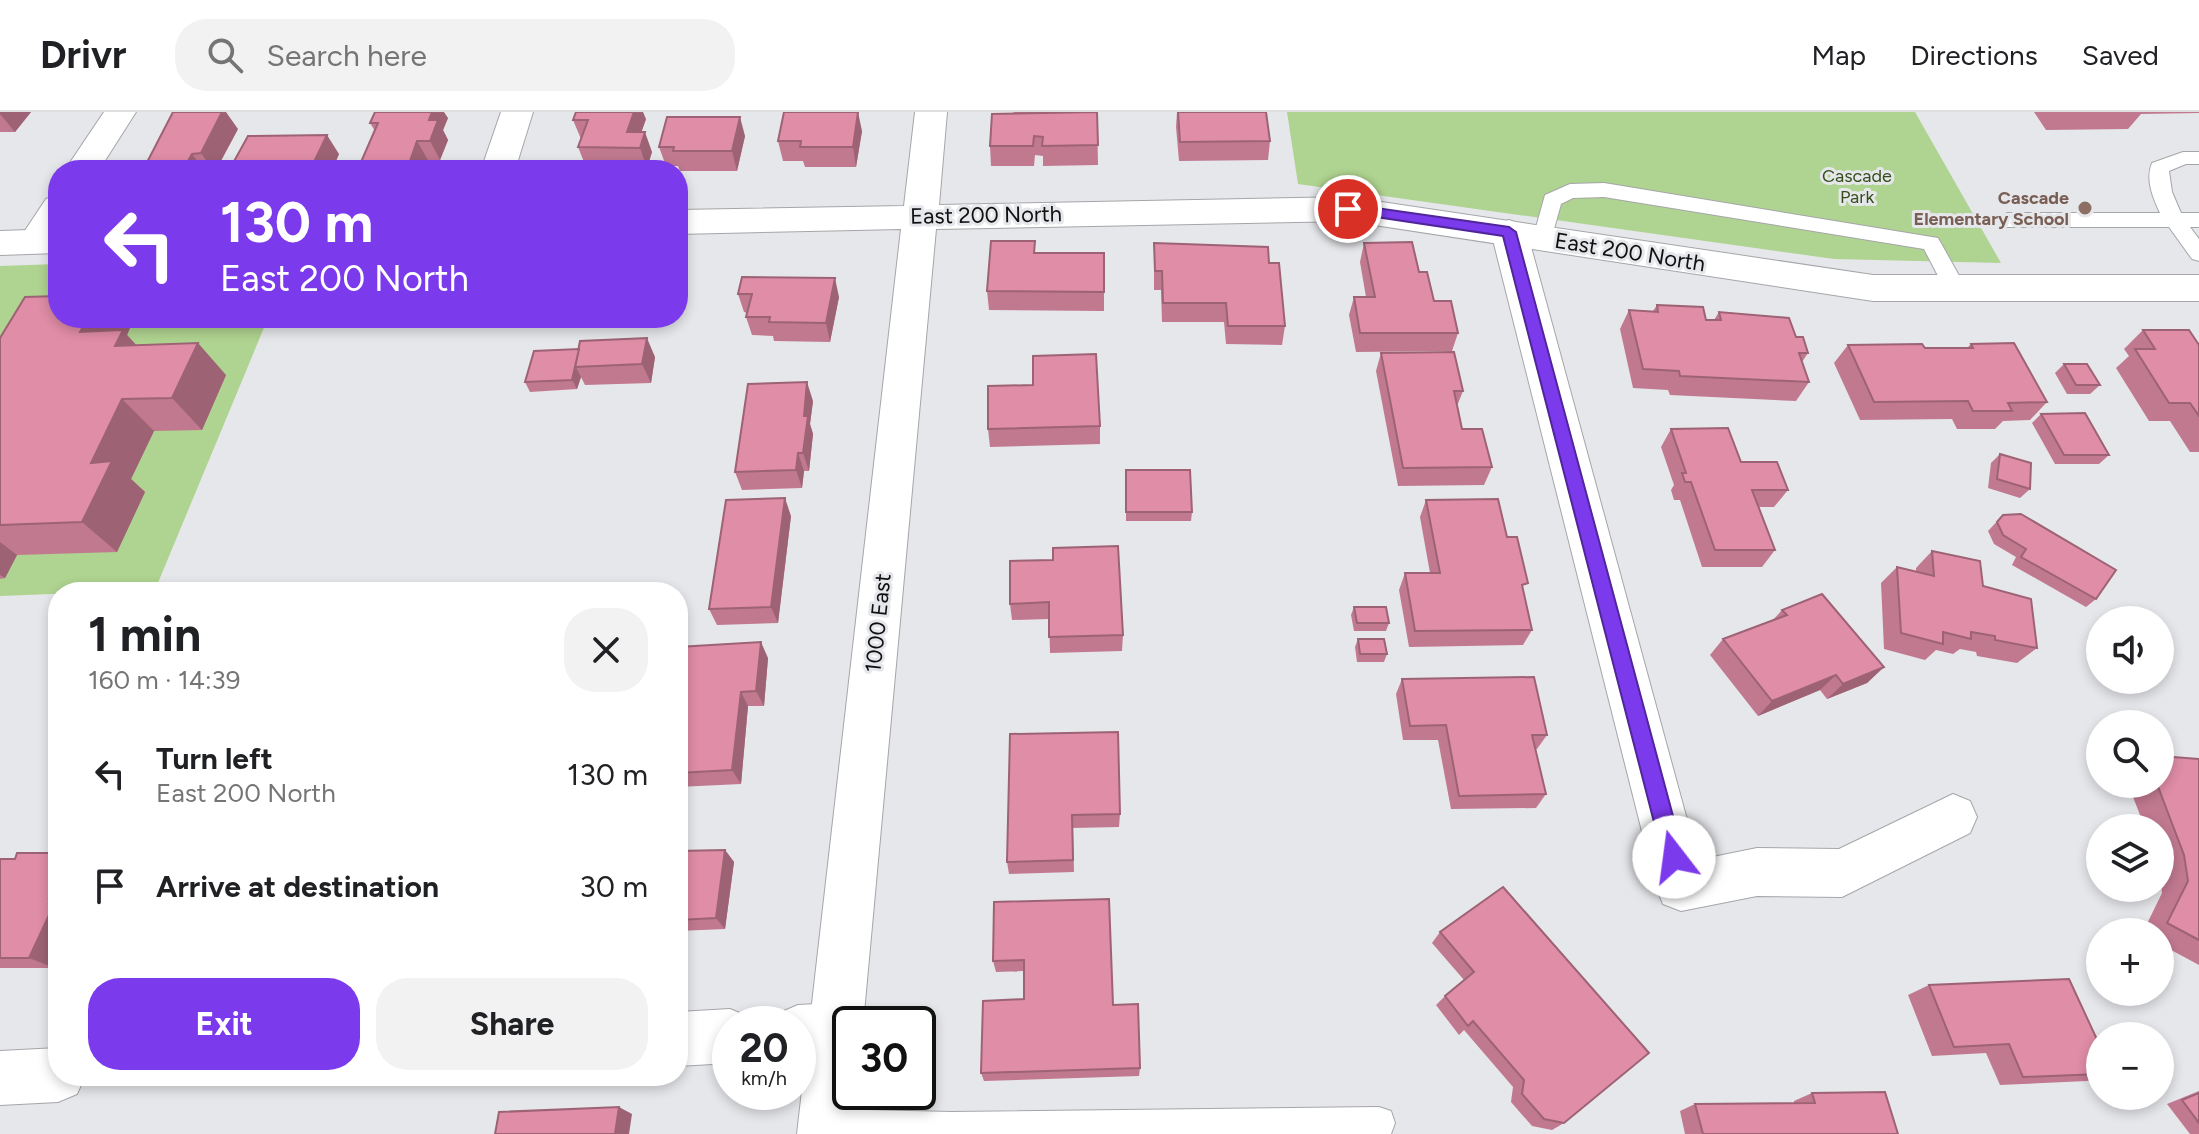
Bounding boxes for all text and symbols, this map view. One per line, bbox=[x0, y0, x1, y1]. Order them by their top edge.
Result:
search box bbox=[175, 19, 735, 91]
text: Drivr bbox=[40, 32, 127, 78]
icon: search bbox=[203, 33, 247, 77]
text: Search here bbox=[267, 37, 427, 74]
text: Map bbox=[1812, 38, 1866, 72]
text: Directions bbox=[1910, 38, 2038, 72]
text: Saved bbox=[2082, 38, 2159, 72]
park label: Cascade Park bbox=[1822, 165, 1892, 208]
pin bbox=[1314, 175, 1382, 243]
icon: arrive bbox=[1326, 187, 1370, 231]
place label: Cascade Elementary School bbox=[1914, 187, 2069, 230]
text: 130 m bbox=[220, 189, 373, 256]
icon: left bbox=[88, 192, 192, 296]
marker: Cascade Elementary School bbox=[2076, 199, 2094, 217]
street label: East 200 North bbox=[910, 200, 1062, 230]
street label: East 200 North bbox=[1553, 227, 1707, 277]
text: East 200 North bbox=[220, 257, 469, 300]
street label: 1000 East bbox=[859, 572, 897, 674]
text: 1 min bbox=[88, 605, 201, 663]
map controls bbox=[2086, 606, 2174, 1110]
button: sound bbox=[2086, 606, 2174, 694]
button: close bbox=[564, 608, 648, 692]
text: 160 m · 14:39 bbox=[88, 664, 240, 696]
button: search bbox=[2086, 710, 2174, 798]
text: Turn left bbox=[156, 740, 273, 777]
icon: left bbox=[88, 752, 132, 796]
text: 130 m bbox=[567, 756, 648, 793]
text: East 200 North bbox=[156, 777, 336, 809]
button: layers bbox=[2086, 814, 2174, 902]
position arrow bbox=[1632, 815, 1716, 899]
icon: arrive bbox=[88, 864, 132, 908]
text: Arrive at destination bbox=[156, 868, 439, 905]
text: 30 m bbox=[580, 868, 648, 905]
button: + bbox=[2086, 918, 2174, 1006]
button: Exit bbox=[88, 978, 360, 1070]
button: Share bbox=[376, 978, 648, 1070]
speed limit sign: 30 bbox=[832, 1006, 936, 1110]
button: − bbox=[2086, 1022, 2174, 1110]
text: 20 bbox=[739, 1024, 789, 1072]
text: km/h bbox=[741, 1066, 787, 1090]

